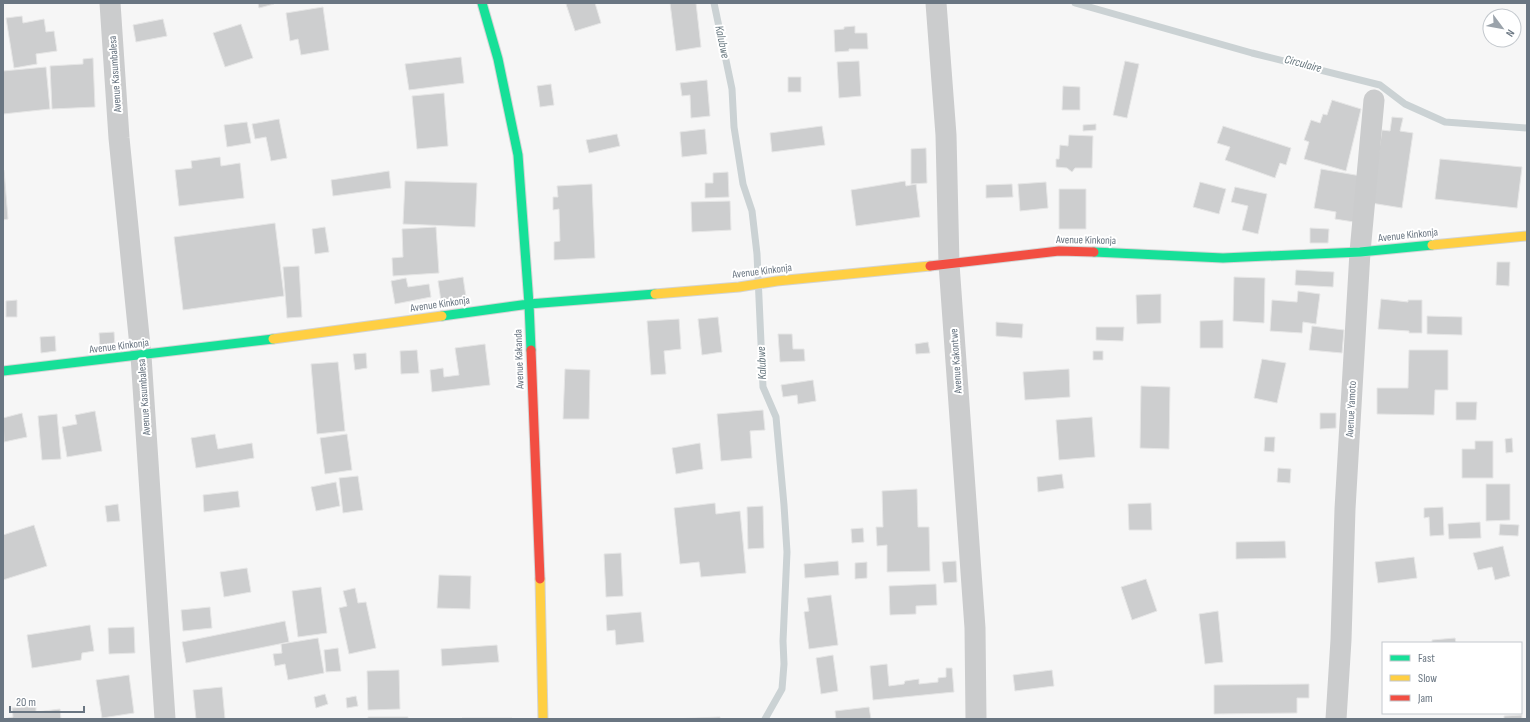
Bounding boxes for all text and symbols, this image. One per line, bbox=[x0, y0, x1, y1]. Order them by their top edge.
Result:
north arrow bbox=[1482, 8, 1522, 48]
water label: Kalubwe bbox=[711, 24, 733, 60]
text: N bbox=[1503, 27, 1517, 39]
street label: Avenue Kasumbalesa bbox=[106, 35, 124, 114]
water label: Circulaire bbox=[1283, 52, 1324, 76]
street label: Avenue Kinkonja bbox=[1377, 225, 1438, 245]
street label: Avenue Kinkonja bbox=[1055, 233, 1116, 247]
street label: Avenue Kinkonja bbox=[730, 261, 793, 281]
street label: Avenue Kinkonja bbox=[408, 293, 471, 315]
street label: Avenue Kakontwe bbox=[947, 328, 965, 395]
street label: Avenue Kakanda bbox=[511, 329, 527, 390]
street label: Avenue Kinkonja bbox=[87, 336, 150, 356]
water label: Kalubwe bbox=[754, 346, 770, 380]
street label: Avenue Kasumbalesa bbox=[135, 358, 153, 437]
street label: Avenue Yamoto bbox=[1343, 380, 1359, 439]
legend bbox=[1382, 642, 1522, 714]
text: Fast bbox=[1418, 651, 1435, 666]
text: Slow bbox=[1418, 671, 1437, 686]
scale bar bbox=[10, 688, 84, 714]
text: Jam bbox=[1417, 691, 1433, 706]
text: 20 m bbox=[16, 695, 36, 710]

